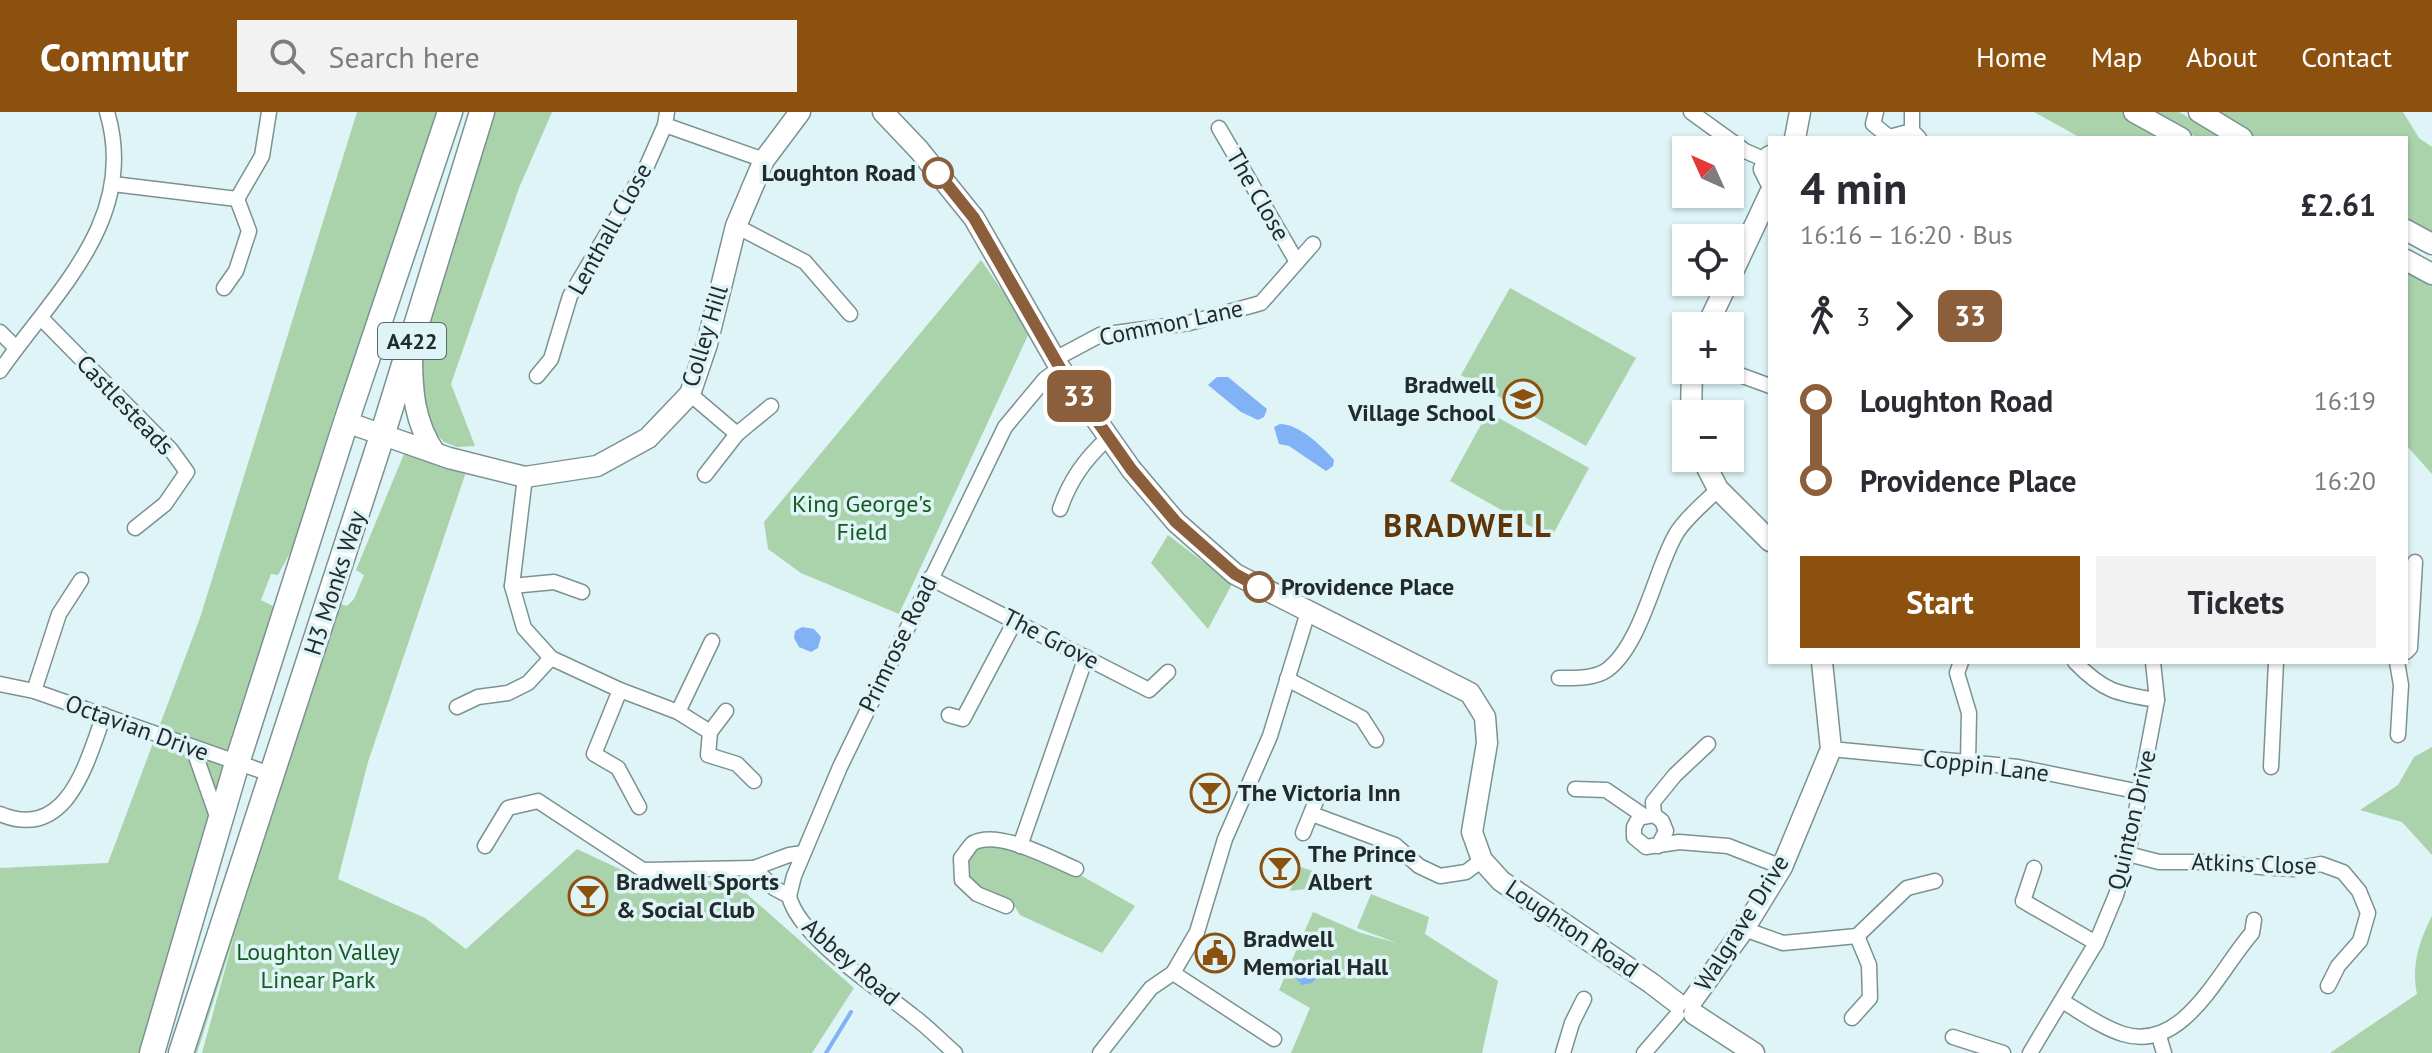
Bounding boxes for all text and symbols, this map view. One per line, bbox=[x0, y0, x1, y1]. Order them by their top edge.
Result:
search box bbox=[237, 20, 797, 92]
text: Commutr bbox=[40, 32, 189, 81]
icon: search bbox=[265, 34, 309, 78]
text: Search here bbox=[329, 37, 480, 76]
text: Home bbox=[1976, 38, 2047, 75]
text: Map bbox=[2091, 38, 2142, 75]
text: About bbox=[2186, 38, 2257, 75]
text: Contact bbox=[2301, 38, 2392, 75]
north arrow bbox=[1672, 136, 1744, 208]
map controls bbox=[1672, 136, 1744, 472]
street label: The Close bbox=[1220, 143, 1297, 246]
street label: Lenthall Close bbox=[561, 157, 658, 300]
place label: Loughton Road bbox=[761, 157, 916, 188]
marker: Loughton Road bbox=[923, 158, 953, 188]
text: 4 min bbox=[1800, 159, 1907, 216]
text: £2.61 bbox=[2301, 185, 2376, 224]
text: 16:16 – 16:20 · Bus bbox=[1800, 218, 2013, 251]
button: locate bbox=[1672, 224, 1744, 296]
street label: Colley Hill bbox=[674, 281, 735, 390]
street label: Common Lane bbox=[1096, 292, 1246, 353]
icon: walk bbox=[1800, 294, 1844, 338]
icon: forward bbox=[1882, 294, 1926, 338]
text: 33 bbox=[1954, 297, 1986, 334]
text: 3 bbox=[1856, 300, 1870, 333]
button: + bbox=[1672, 312, 1744, 384]
road number: A422 bbox=[378, 323, 446, 359]
street label: Castlesteads bbox=[70, 348, 181, 461]
place label: Bradwell Village School bbox=[1347, 369, 1496, 428]
line badge: 33 bbox=[1043, 370, 1115, 422]
text: 33 bbox=[1063, 377, 1095, 414]
school or university icon: Bradwell Village School bbox=[1502, 378, 1544, 420]
text: Loughton Road bbox=[1860, 381, 2053, 420]
text: 16:19 bbox=[2314, 384, 2376, 417]
button: − bbox=[1672, 400, 1744, 472]
text: Providence Place bbox=[1860, 461, 2077, 500]
text: 16:20 bbox=[2314, 464, 2376, 497]
park label: King George's Field bbox=[792, 488, 932, 547]
district label: BRADWELL bbox=[1383, 504, 1553, 546]
street label: H3 Monks Way bbox=[297, 507, 372, 659]
button: Start bbox=[1800, 556, 2080, 648]
button: Tickets bbox=[2096, 556, 2376, 648]
street label: Primrose Road bbox=[851, 571, 944, 717]
place label: Providence Place bbox=[1281, 571, 1454, 602]
marker: Providence Place bbox=[1244, 572, 1274, 602]
street label: The Grove bbox=[998, 601, 1105, 676]
street label: Octavian Drive bbox=[61, 687, 213, 768]
street label: Coppin Lane bbox=[1921, 742, 2051, 789]
street label: Quinton Drive bbox=[2100, 747, 2163, 893]
bar icon: The Victoria Inn bbox=[1189, 772, 1231, 814]
place label: The Victoria Inn bbox=[1238, 777, 1401, 808]
place label: The Prince Albert bbox=[1308, 838, 1416, 897]
street label: Atkins Close bbox=[2191, 846, 2317, 881]
bar icon: The Prince Albert bbox=[1259, 847, 1301, 889]
street label: Walgrave Drive bbox=[1688, 849, 1796, 996]
place label: Bradwell Sports & Social Club bbox=[616, 866, 779, 925]
street label: Loughton Road bbox=[1500, 873, 1645, 984]
bar icon: Bradwell Sports & Social Club bbox=[567, 875, 609, 917]
street label: Abbey Road bbox=[796, 911, 906, 1012]
place label: Bradwell Memorial Hall bbox=[1243, 923, 1389, 982]
public building icon: Bradwell Memorial Hall bbox=[1194, 932, 1236, 974]
park label: Loughton Valley Linear Park bbox=[236, 936, 400, 995]

